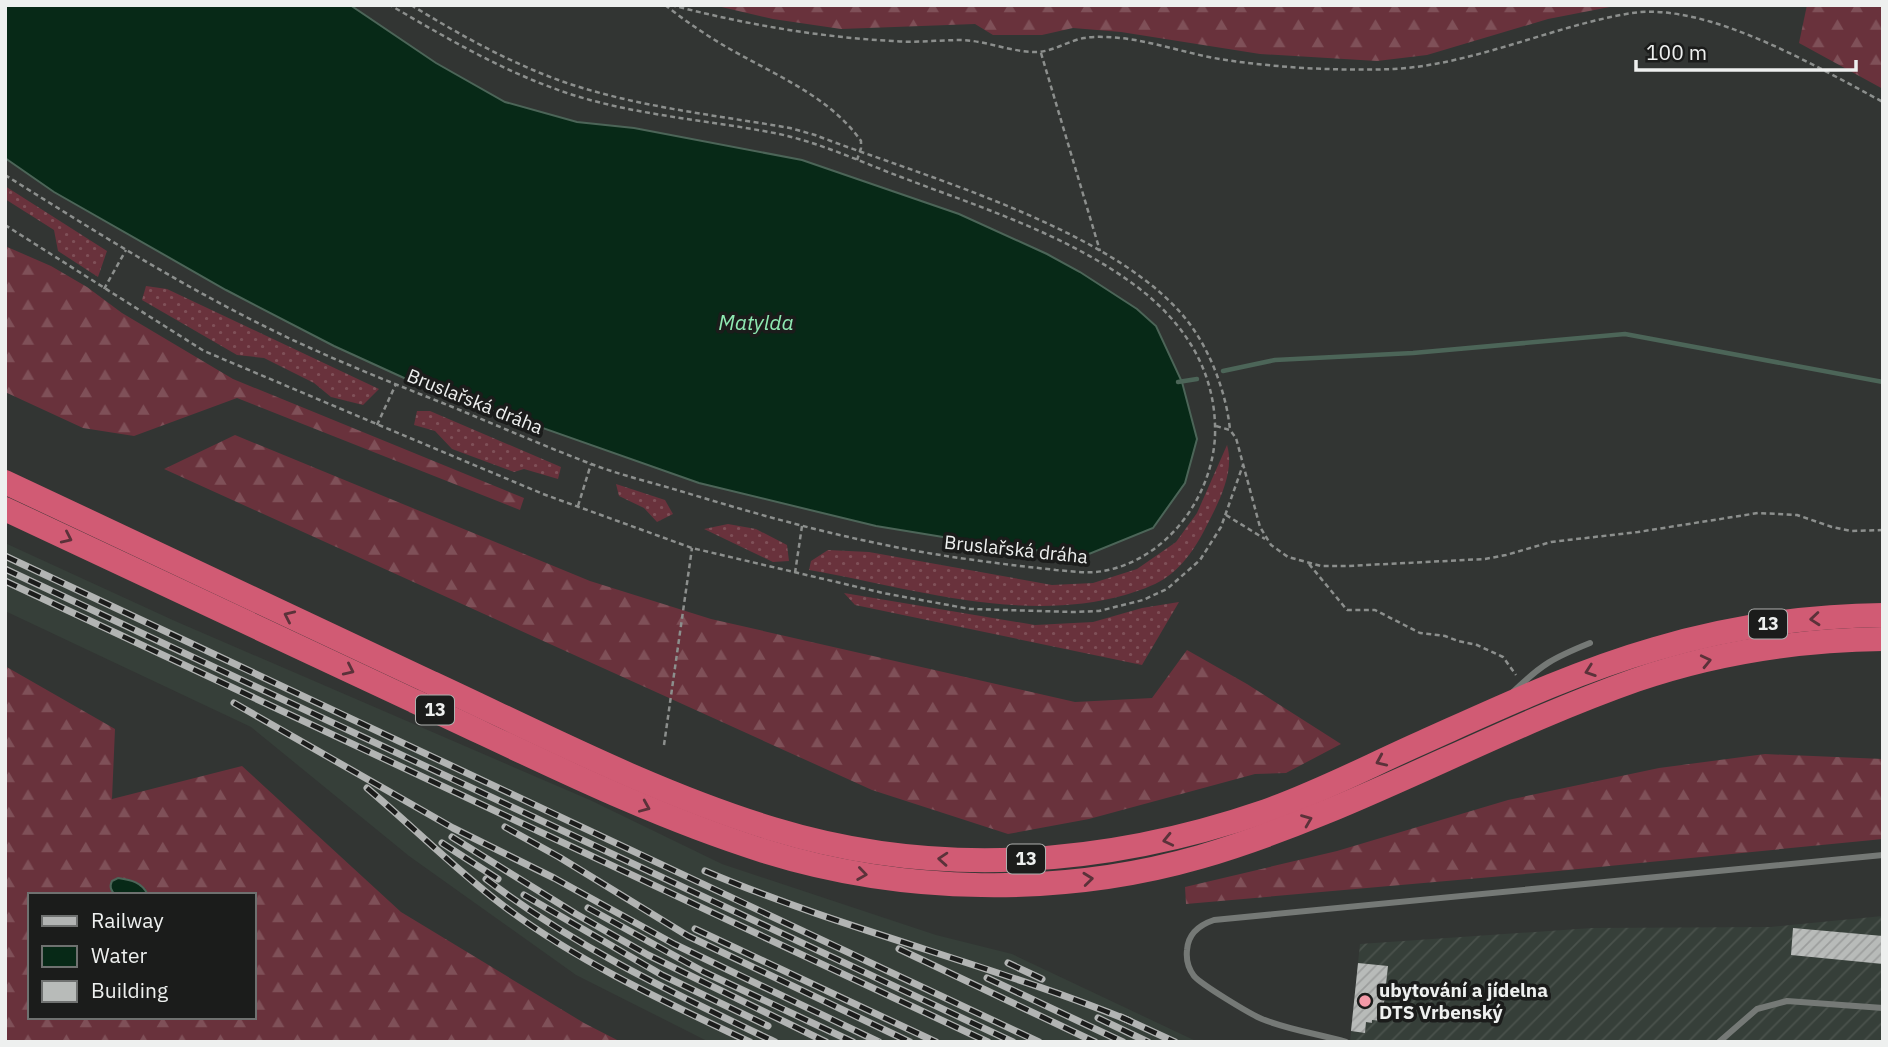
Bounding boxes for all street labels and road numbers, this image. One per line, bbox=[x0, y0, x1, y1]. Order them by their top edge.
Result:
street label: Bruslařská dráha bbox=[404, 363, 546, 439]
street label: Bruslařská dráha bbox=[943, 530, 1089, 568]
road number: 13 bbox=[1749, 610, 1787, 638]
road number: 13 bbox=[416, 696, 454, 724]
road number: 13 bbox=[1007, 844, 1045, 874]

